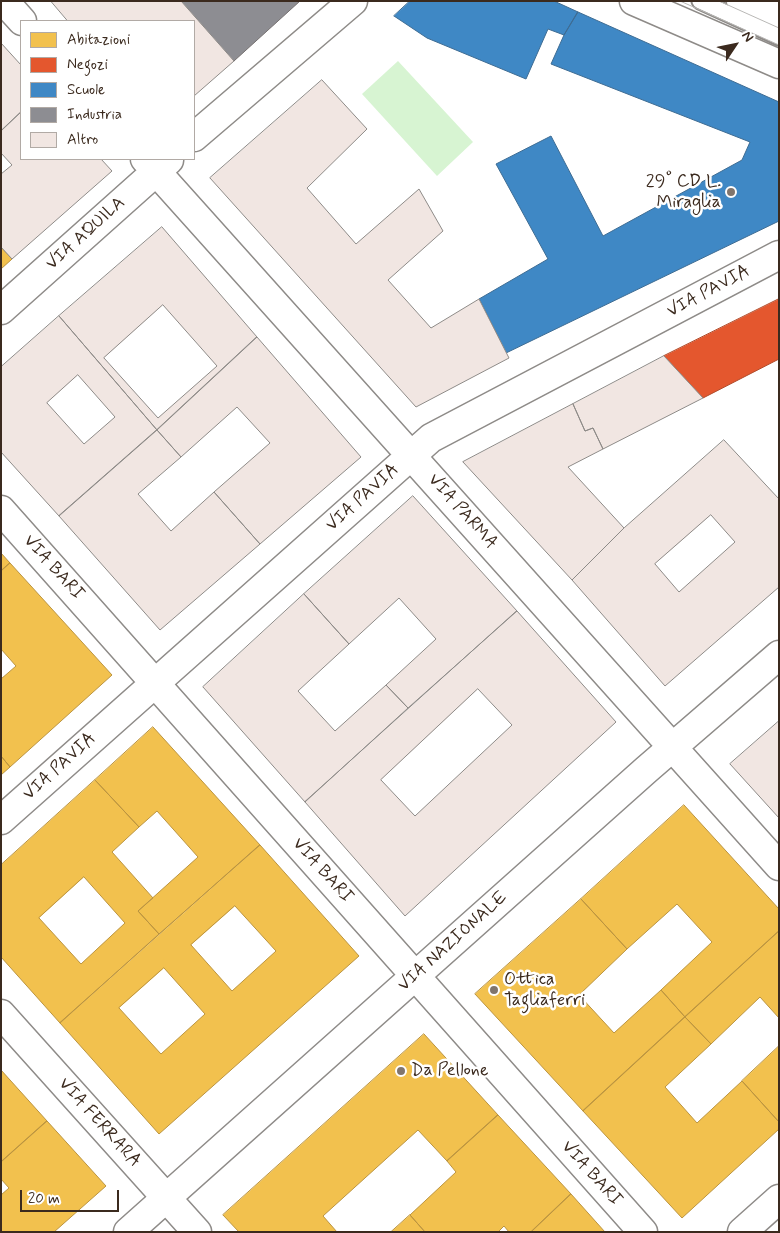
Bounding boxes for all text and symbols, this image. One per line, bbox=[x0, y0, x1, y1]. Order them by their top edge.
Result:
legend bbox=[20, 20, 195, 160]
north arrow bbox=[710, 20, 760, 70]
text: N bbox=[737, 28, 758, 46]
text: Abitazioni bbox=[67, 30, 130, 50]
text: Negozi bbox=[67, 55, 108, 75]
text: Scuole bbox=[67, 80, 105, 100]
text: Industria bbox=[67, 105, 122, 125]
text: Altro bbox=[67, 130, 98, 150]
place label: 29° CD L. Miraglia bbox=[646, 171, 721, 213]
marker: 29° CD L. Miraglia bbox=[725, 186, 737, 198]
street label: VIA AQUILA bbox=[42, 193, 130, 275]
street label: VIA PAVIA bbox=[664, 261, 754, 323]
street label: VIA PAVIA bbox=[322, 460, 404, 536]
street label: VIA PARMA bbox=[423, 470, 501, 554]
street label: VIA BARI bbox=[18, 531, 88, 605]
street label: VIA PAVIA bbox=[19, 729, 101, 805]
street label: VIA BARI bbox=[287, 834, 357, 908]
street label: VIA NAZIONALE bbox=[394, 887, 512, 997]
place label: Ottica Tagliaferri bbox=[504, 969, 585, 1012]
marker: Ottica Tagliaferri bbox=[488, 984, 500, 996]
place label: Da Pellone bbox=[411, 1060, 488, 1082]
marker: Da Pellone bbox=[395, 1065, 407, 1077]
street label: VIA FERRARA bbox=[53, 1074, 145, 1172]
street label: VIA BARI bbox=[556, 1137, 626, 1211]
scale bar bbox=[22, 1180, 121, 1212]
text: 20 m bbox=[28, 1189, 60, 1209]

